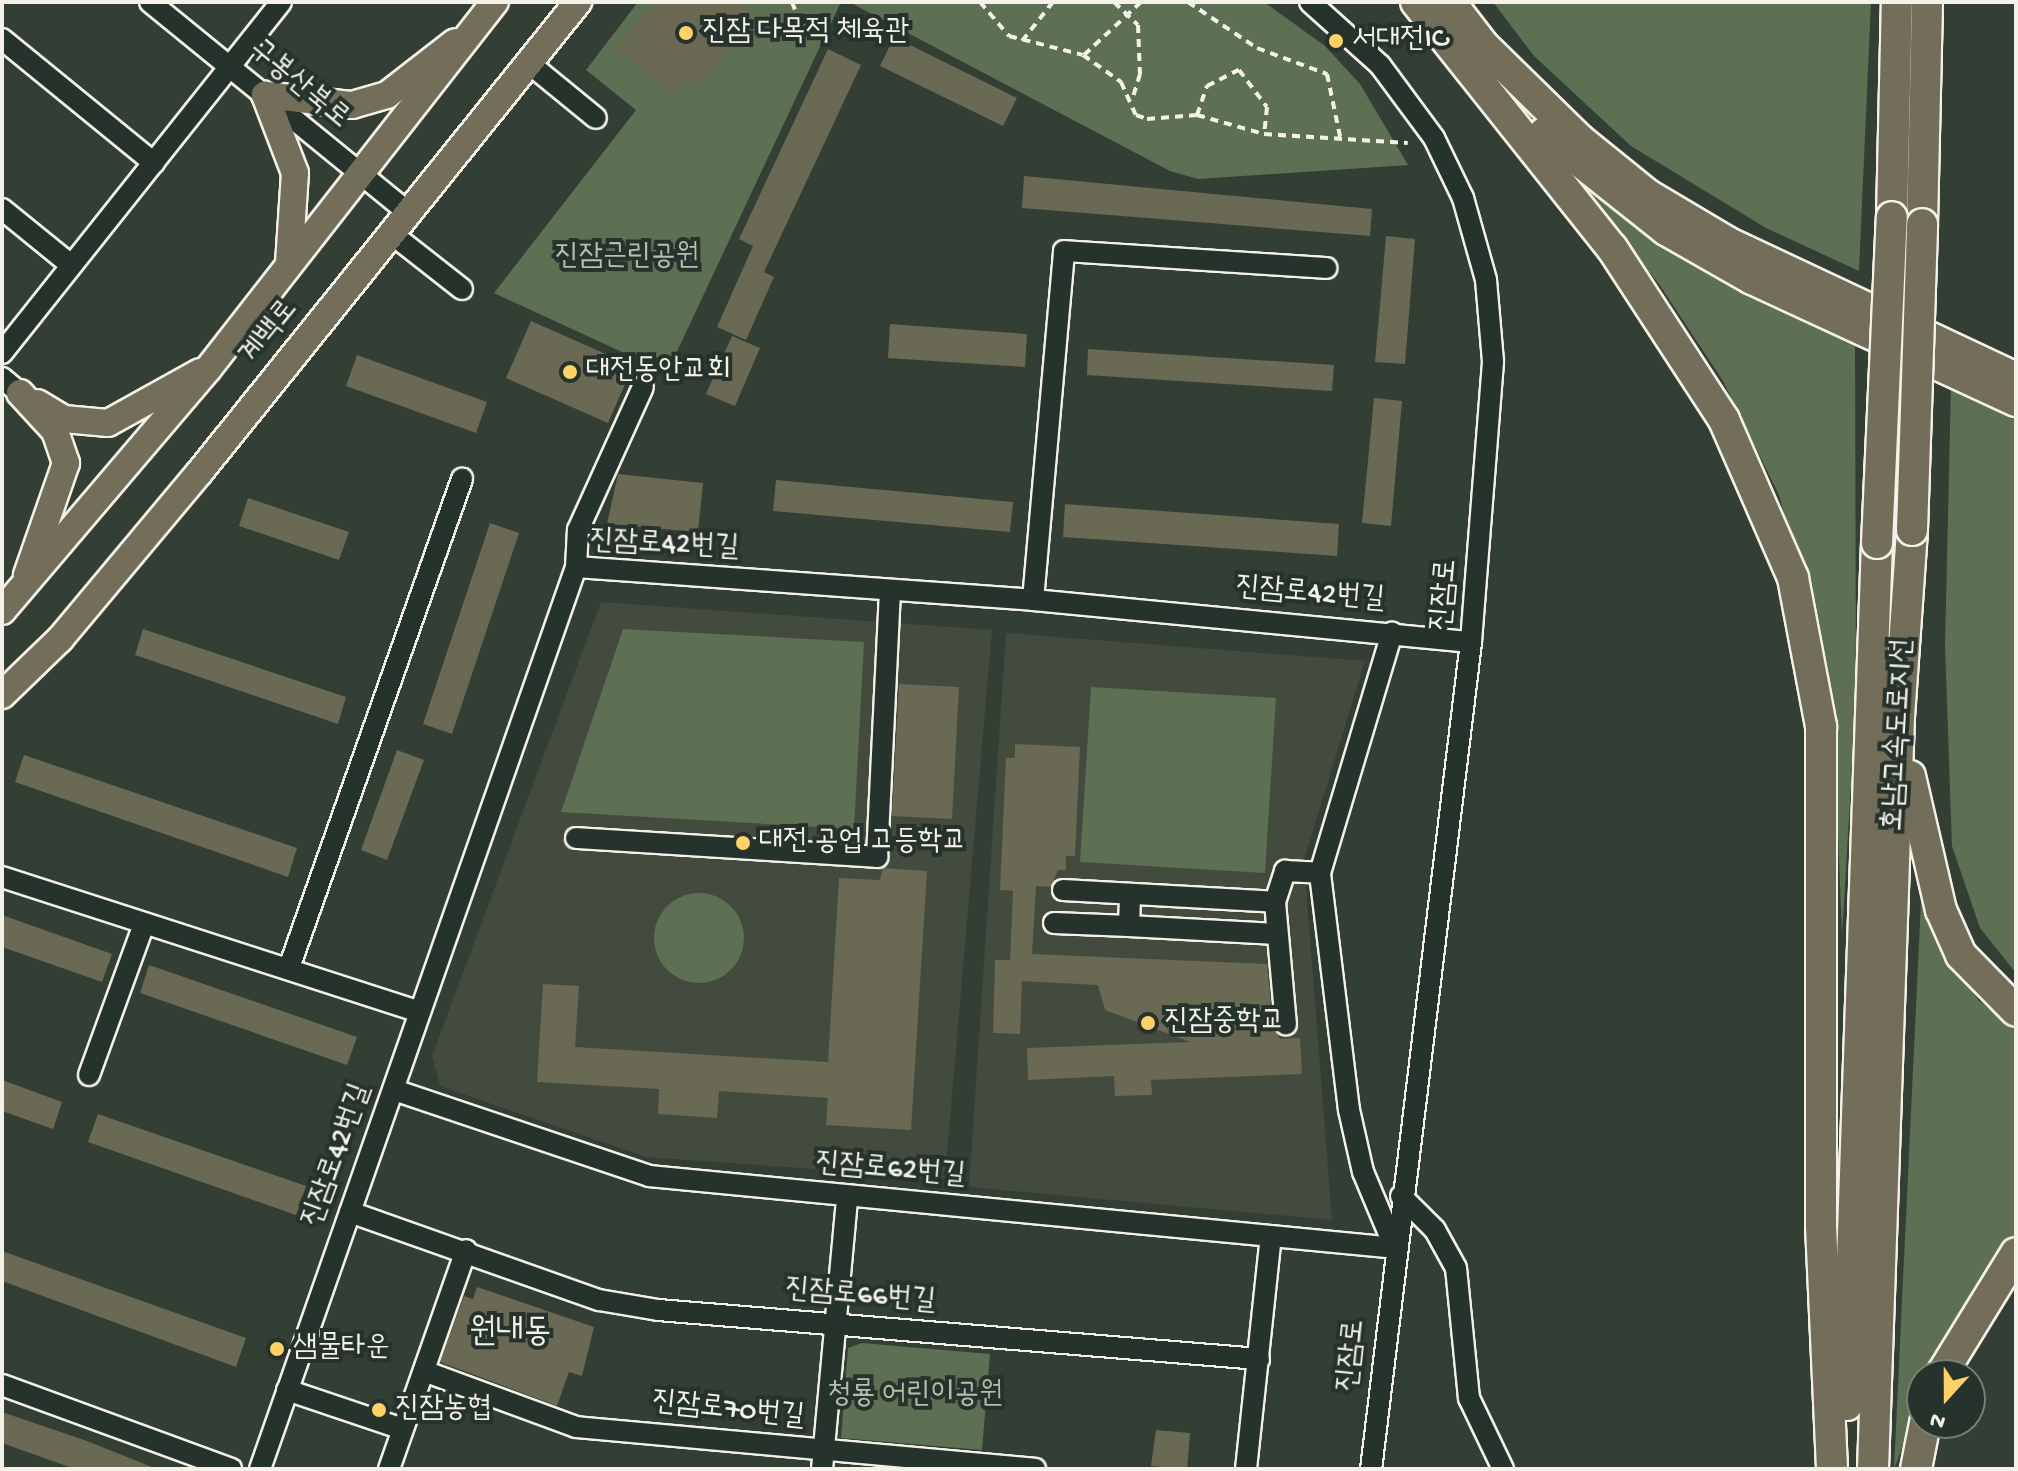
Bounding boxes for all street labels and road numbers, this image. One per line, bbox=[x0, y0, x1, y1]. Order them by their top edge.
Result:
street label: 구봉산북로 bbox=[240, 32, 356, 138]
street label: 계백로 bbox=[233, 294, 307, 372]
street label: 진잠로42번길 bbox=[588, 524, 740, 568]
street label: 진잠로 bbox=[1425, 557, 1467, 633]
street label: 진잠로42번길 bbox=[1234, 571, 1386, 619]
street label: 호남고속도로지선 bbox=[1877, 638, 1923, 832]
street label: 진잠로42번길 bbox=[296, 1080, 380, 1232]
street label: 진잠로62번길 bbox=[813, 1147, 967, 1195]
street label: 진잠로66번길 bbox=[783, 1272, 937, 1322]
street label: 진잠로 bbox=[1331, 1318, 1375, 1394]
street label: 진잠로70번길 bbox=[650, 1385, 806, 1437]

